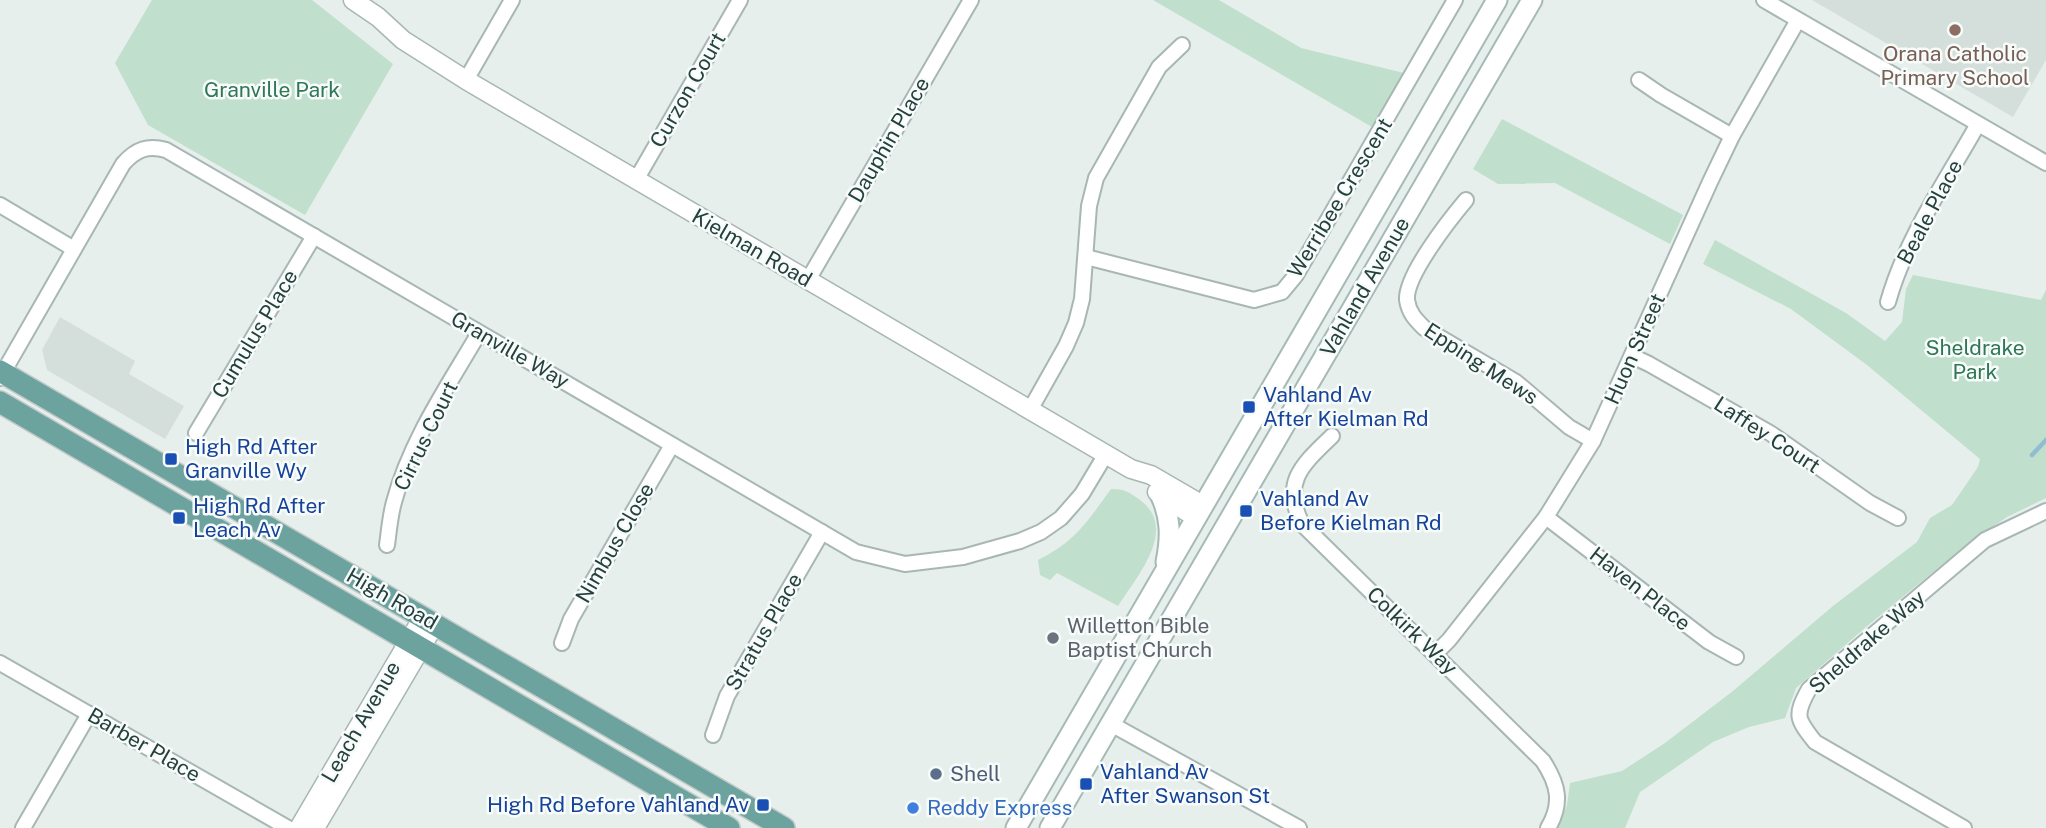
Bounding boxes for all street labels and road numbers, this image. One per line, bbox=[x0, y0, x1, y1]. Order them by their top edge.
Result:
street label: Curzon Court bbox=[645, 28, 731, 152]
street label: Dauphin Place bbox=[843, 73, 934, 207]
street label: Werribee Crescent bbox=[1282, 113, 1397, 282]
street label: Beale Place bbox=[1892, 155, 1968, 268]
street label: Kielman Road bbox=[688, 203, 817, 292]
street label: Vahland Avenue bbox=[1315, 213, 1415, 361]
street label: Cumulus Place bbox=[206, 265, 303, 403]
street label: Huon Street bbox=[1599, 289, 1670, 408]
street label: Granville Way bbox=[447, 306, 574, 393]
street label: Epping Mews bbox=[1420, 318, 1543, 410]
street label: Cirrus Court bbox=[388, 377, 463, 495]
street label: Laffey Court bbox=[1709, 391, 1825, 478]
street label: Nimbus Close bbox=[570, 478, 659, 607]
street label: Haven Place bbox=[1585, 541, 1696, 636]
street label: High Road bbox=[342, 562, 442, 635]
street label: Stratus Place bbox=[720, 569, 807, 695]
street label: Colkirk Way bbox=[1362, 581, 1463, 680]
street label: Sheldrake Way bbox=[1804, 585, 1930, 699]
street label: Leach Avenue bbox=[316, 657, 405, 787]
street label: Barber Place bbox=[83, 702, 205, 787]

